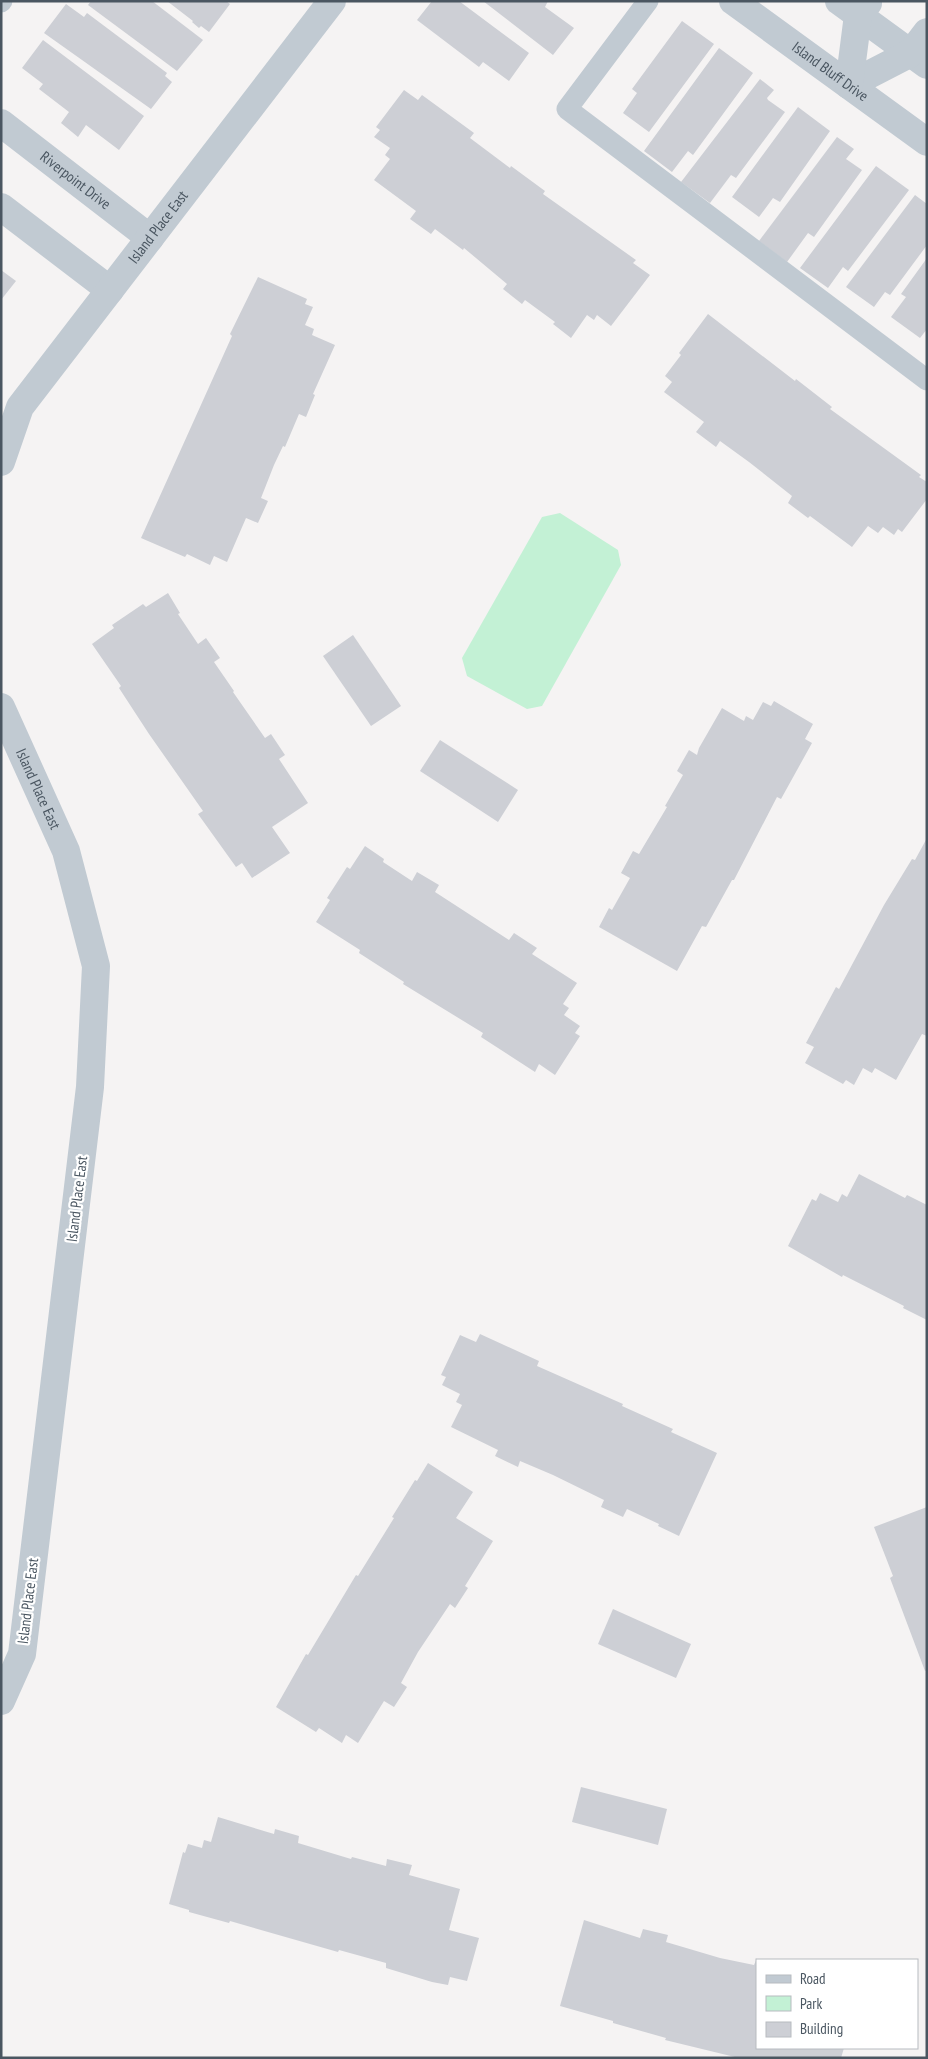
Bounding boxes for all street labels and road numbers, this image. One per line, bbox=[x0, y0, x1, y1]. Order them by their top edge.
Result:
street label: Island Bluff Drive bbox=[789, 37, 872, 105]
street label: Riverpoint Drive bbox=[37, 147, 115, 213]
street label: Island Place East bbox=[124, 187, 192, 267]
street label: Island Place East bbox=[12, 745, 65, 832]
street label: Island Place East bbox=[62, 1155, 91, 1243]
street label: Island Place East bbox=[13, 1557, 42, 1645]

